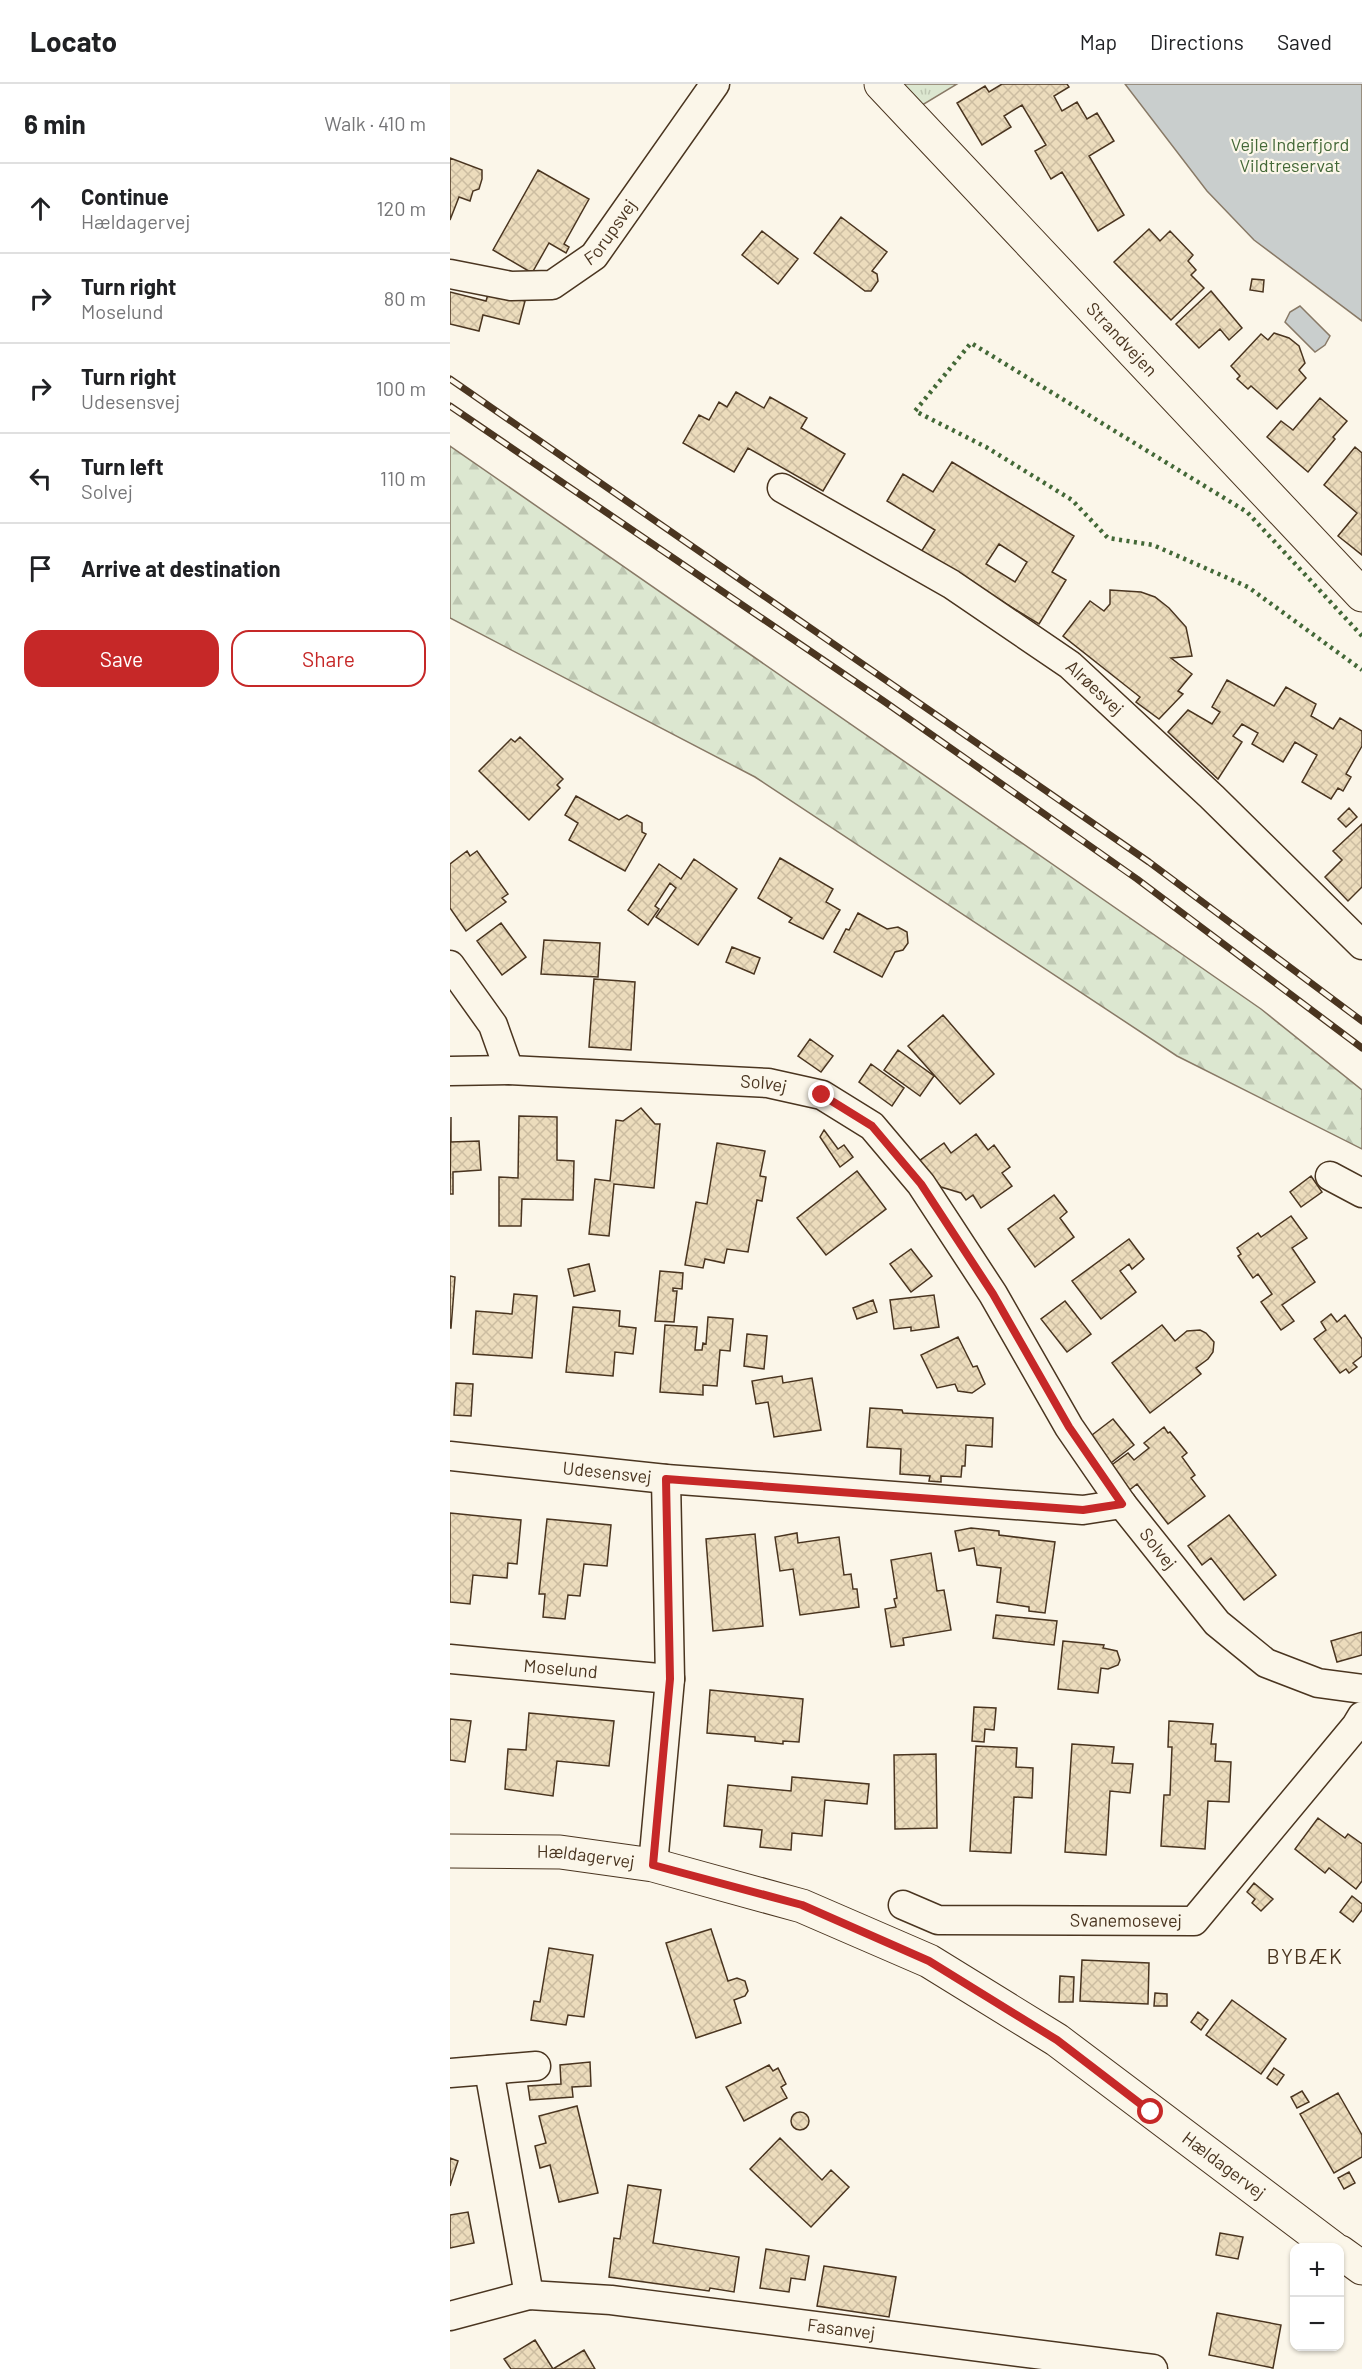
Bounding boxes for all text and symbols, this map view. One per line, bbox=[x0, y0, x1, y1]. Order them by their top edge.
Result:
text: Locato bbox=[30, 24, 117, 58]
text: Map bbox=[1080, 29, 1117, 54]
text: Directions bbox=[1150, 29, 1244, 54]
text: Saved bbox=[1277, 29, 1332, 54]
text: 6 min bbox=[24, 108, 86, 139]
text: Walk · 410 m bbox=[324, 111, 426, 135]
park label: Vejle Inderfjord Vildtreservat bbox=[1231, 133, 1349, 176]
text: Continue bbox=[81, 183, 169, 209]
icon: ahead bbox=[24, 192, 57, 225]
street label: Forupsvej bbox=[580, 195, 641, 269]
text: 120 m bbox=[376, 196, 426, 220]
text: Hældagervej bbox=[81, 209, 190, 233]
text: Turn right bbox=[81, 273, 176, 299]
icon: right bbox=[24, 282, 57, 315]
text: 80 m bbox=[384, 286, 426, 310]
street label: Strandvejen bbox=[1082, 297, 1162, 381]
text: Moselund bbox=[81, 299, 163, 323]
text: Turn right bbox=[81, 363, 176, 389]
icon: right bbox=[24, 372, 57, 405]
text: 100 m bbox=[376, 376, 426, 400]
text: Udesensvej bbox=[81, 389, 180, 413]
text: Turn left bbox=[81, 453, 164, 479]
icon: left bbox=[24, 462, 57, 495]
text: 110 m bbox=[380, 466, 426, 490]
text: Solvej bbox=[81, 479, 133, 503]
icon: arrive bbox=[24, 552, 57, 585]
text: Arrive at destination bbox=[81, 555, 280, 581]
button: Save bbox=[24, 630, 219, 687]
button: Share bbox=[231, 630, 426, 687]
street label: Alrøesvej bbox=[1062, 655, 1129, 719]
street label: Solvej bbox=[740, 1070, 789, 1097]
route end bbox=[808, 1081, 834, 1107]
street label: Udesensvej bbox=[562, 1456, 653, 1487]
street label: Solvej bbox=[1135, 1523, 1182, 1573]
street label: Moselund bbox=[523, 1654, 599, 1682]
street label: Hældagervej bbox=[537, 1840, 636, 1872]
street label: Svanemosevej bbox=[1070, 1909, 1182, 1931]
district label: BYBÆK bbox=[1267, 1943, 1343, 1968]
route start bbox=[1137, 2098, 1163, 2124]
street label: Hældagervej bbox=[1178, 2126, 1270, 2203]
map controls bbox=[1290, 2243, 1344, 2351]
button: + bbox=[1290, 2243, 1344, 2297]
button: − bbox=[1290, 2297, 1344, 2351]
street label: Fasanvej bbox=[806, 2313, 877, 2344]

